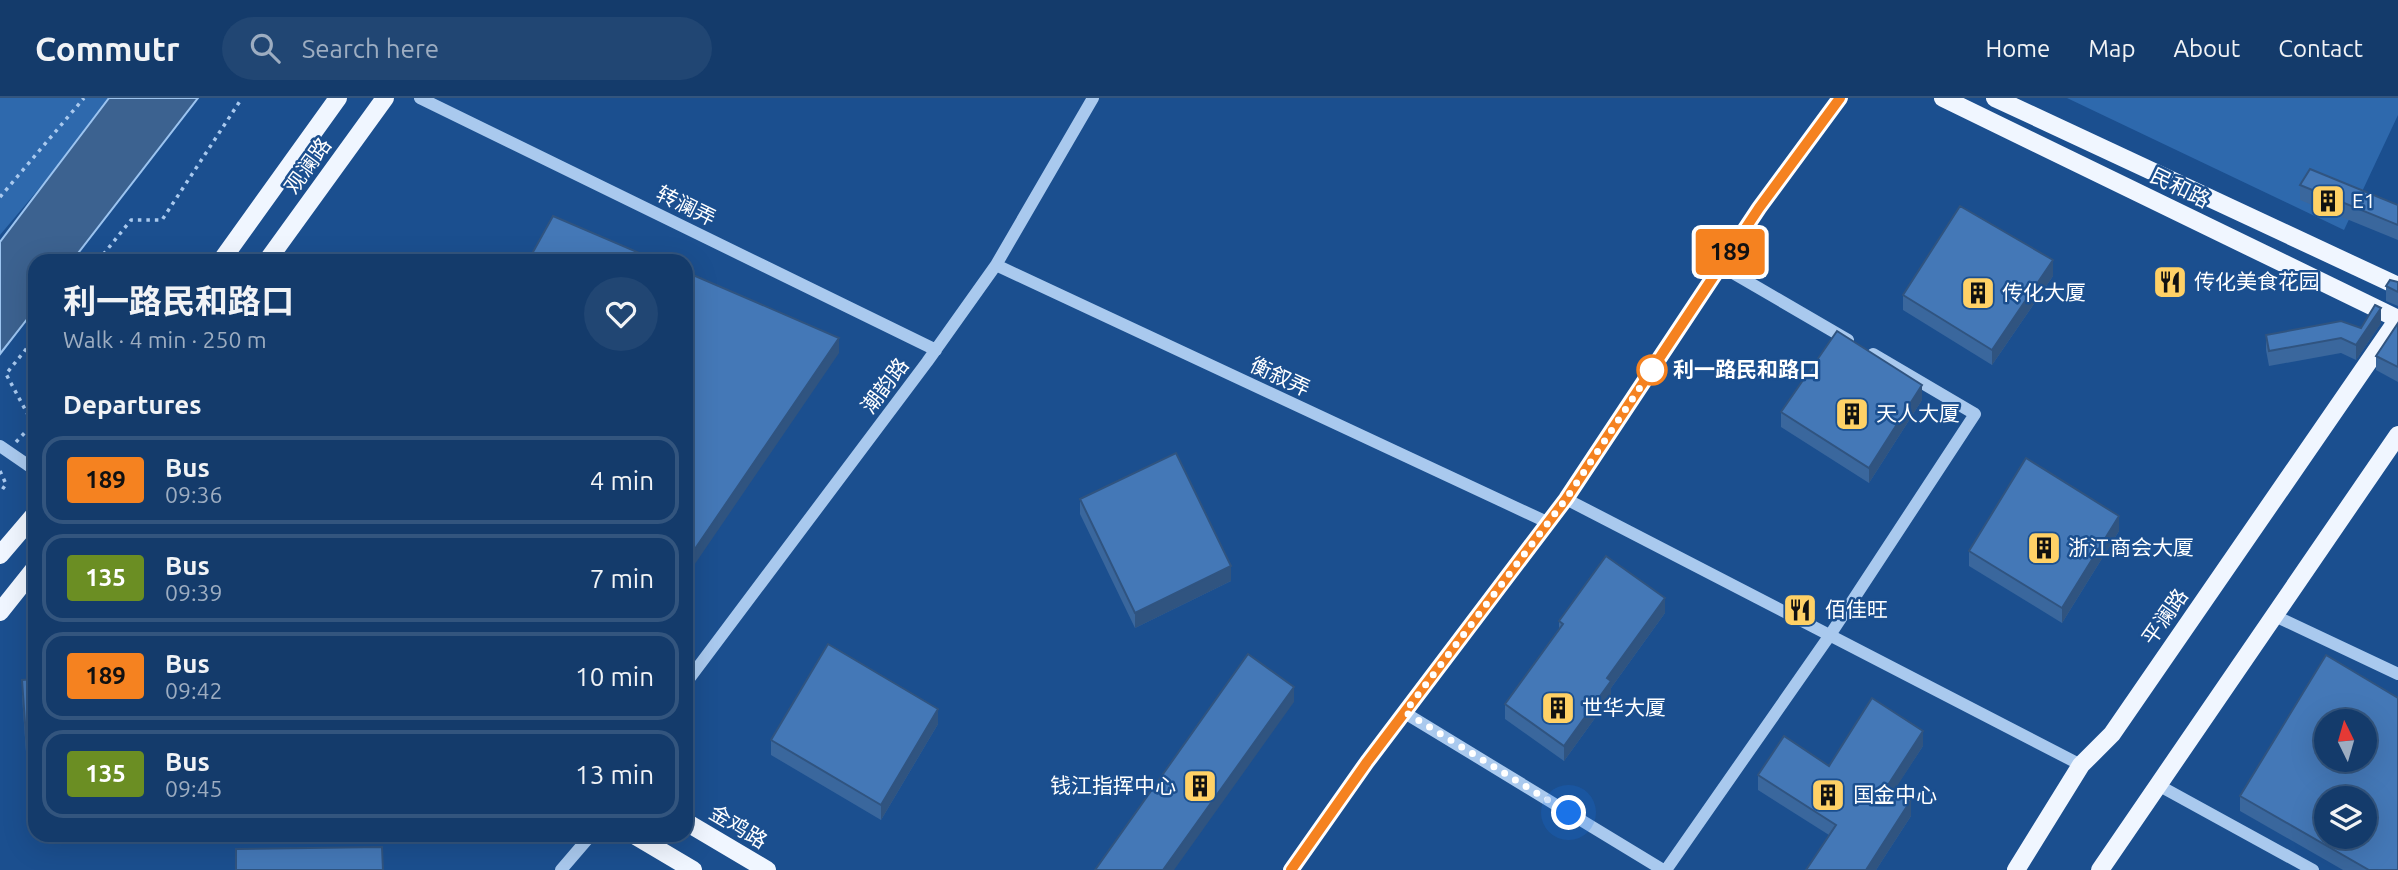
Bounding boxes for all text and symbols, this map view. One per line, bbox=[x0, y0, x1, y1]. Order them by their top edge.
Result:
search box bbox=[222, 17, 712, 80]
icon: search bbox=[246, 29, 284, 67]
text: Commutr bbox=[35, 30, 180, 67]
text: Search here bbox=[302, 34, 439, 63]
text: Home bbox=[1985, 35, 2050, 62]
text: Map bbox=[2088, 35, 2135, 62]
text: About bbox=[2173, 35, 2240, 62]
text: Contact bbox=[2278, 35, 2363, 62]
street label: 观澜路 bbox=[279, 133, 335, 198]
street label: 民和路 bbox=[2147, 163, 2214, 212]
street label: 转澜弄 bbox=[653, 181, 720, 230]
building icon: E1 bbox=[2309, 182, 2347, 220]
place label: E1 bbox=[2352, 188, 2376, 212]
line badge: 189 bbox=[1690, 229, 1770, 275]
text: 189 bbox=[1710, 238, 1750, 265]
restaurant icon: 传化美食花园 bbox=[2151, 263, 2189, 301]
place label: 传化美食花园 bbox=[2194, 269, 2320, 293]
building icon: 传化大厦 bbox=[1959, 274, 1997, 312]
button: heart bbox=[584, 277, 658, 351]
place label: 传化大厦 bbox=[2002, 280, 2086, 304]
text: 利一路民和路口 bbox=[63, 282, 294, 319]
text: Walk · 4 min · 250 m bbox=[63, 327, 267, 352]
street label: 衡叙弄 bbox=[1247, 352, 1314, 400]
street label: 潮韵路 bbox=[856, 353, 913, 418]
marker: 利一路民和路口 bbox=[1637, 355, 1667, 385]
place label: 利一路民和路口 bbox=[1673, 357, 1820, 381]
text: Departures bbox=[63, 390, 201, 419]
building icon: 天人大厦 bbox=[1833, 395, 1871, 433]
place label: 天人大厦 bbox=[1876, 401, 1960, 425]
text: Bus bbox=[165, 453, 210, 482]
text: 189 bbox=[85, 466, 126, 493]
text: 4 min bbox=[590, 466, 654, 495]
text: 09:36 bbox=[165, 482, 223, 507]
building icon: 浙江商会大厦 bbox=[2025, 529, 2063, 567]
place label: 浙江商会大厦 bbox=[2068, 535, 2194, 559]
text: Bus bbox=[165, 551, 210, 580]
text: 135 bbox=[85, 564, 126, 591]
text: 7 min bbox=[590, 564, 654, 593]
text: 09:39 bbox=[165, 580, 223, 605]
street label: 平澜路 bbox=[2136, 584, 2192, 649]
restaurant icon: 佰佳旺 bbox=[1781, 591, 1819, 629]
place label: 佰佳旺 bbox=[1825, 597, 1888, 621]
text: Bus bbox=[165, 649, 210, 678]
text: 189 bbox=[85, 662, 126, 689]
text: 10 min bbox=[575, 662, 654, 691]
text: 09:42 bbox=[165, 678, 223, 703]
building icon: 世华大厦 bbox=[1539, 689, 1577, 727]
place label: 世华大厦 bbox=[1582, 695, 1666, 719]
north arrow bbox=[2314, 709, 2376, 772]
map controls bbox=[2314, 709, 2377, 849]
text: Bus bbox=[165, 747, 210, 776]
text: 135 bbox=[85, 760, 126, 787]
text: 13 min bbox=[575, 760, 654, 789]
building icon: 钱江指挥中心 bbox=[1181, 767, 1219, 805]
place label: 钱江指挥中心 bbox=[1050, 773, 1176, 797]
text: 09:45 bbox=[165, 776, 223, 801]
building icon: 国金中心 bbox=[1809, 776, 1847, 814]
place label: 国金中心 bbox=[1853, 782, 1937, 806]
button: layers bbox=[2314, 786, 2377, 849]
your location bbox=[1551, 795, 1586, 830]
street label: 金鸡路 bbox=[705, 800, 772, 853]

